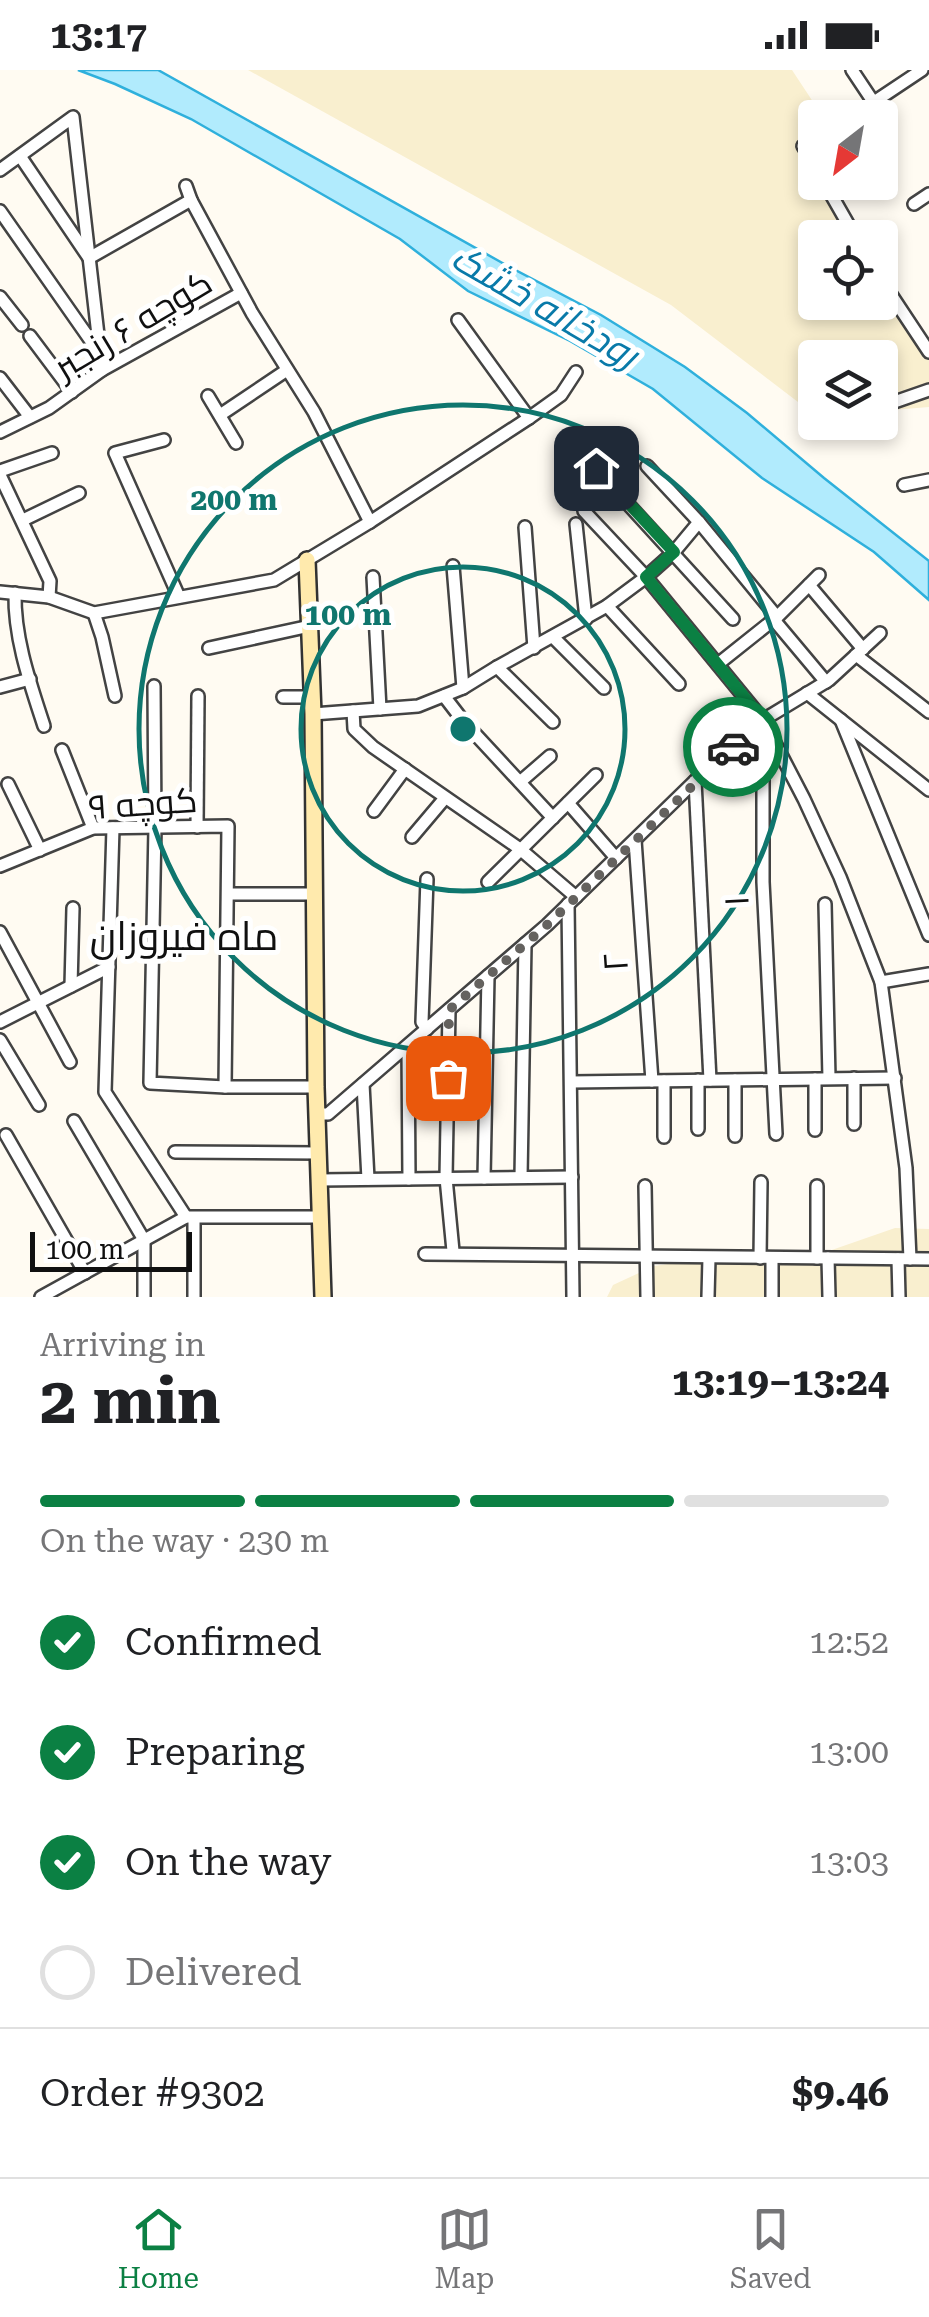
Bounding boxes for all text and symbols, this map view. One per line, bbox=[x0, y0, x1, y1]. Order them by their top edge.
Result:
text: 13:17 bbox=[50, 13, 147, 57]
north arrow bbox=[798, 100, 898, 200]
map controls bbox=[798, 100, 898, 440]
button: locate bbox=[798, 220, 898, 320]
water label: رودخانه خشک bbox=[444, 235, 649, 379]
street label: کوچه ۶ رنجبر bbox=[45, 262, 220, 391]
button: layers bbox=[798, 340, 898, 440]
pin bbox=[554, 426, 639, 511]
icon: home bbox=[569, 441, 624, 496]
text: 200 m bbox=[191, 482, 278, 517]
text: 100 m bbox=[305, 597, 392, 632]
courier bbox=[683, 697, 783, 797]
centre of rings bbox=[445, 711, 481, 747]
icon: car bbox=[706, 720, 761, 775]
street label: کوچه ۹ bbox=[87, 780, 199, 830]
street label: ۱ bbox=[716, 895, 758, 907]
district label: ماه فیروزان bbox=[90, 913, 278, 960]
street label: ۲ bbox=[595, 951, 637, 973]
pin bbox=[406, 1036, 491, 1121]
icon: bag bbox=[421, 1051, 476, 1106]
scale bar bbox=[30, 1227, 192, 1272]
text: 100 m bbox=[45, 1233, 125, 1266]
text: Arriving in bbox=[40, 1326, 205, 1364]
text: 13:19–13:24 bbox=[672, 1360, 889, 1404]
text: 2 min bbox=[40, 1363, 221, 1439]
text: On the way · 230 m bbox=[40, 1522, 329, 1560]
icon: check bbox=[40, 1615, 95, 1670]
text: Confirmed bbox=[125, 1620, 322, 1664]
text: 12:52 bbox=[809, 1623, 889, 1661]
icon: check bbox=[40, 1725, 95, 1780]
text: Preparing bbox=[125, 1730, 305, 1774]
text: 13:00 bbox=[809, 1733, 889, 1771]
icon: check bbox=[40, 1835, 95, 1890]
text: On the way bbox=[125, 1840, 331, 1884]
text: 13:03 bbox=[809, 1843, 889, 1881]
text: Delivered bbox=[125, 1950, 302, 1994]
text: Order #9302 bbox=[40, 2071, 265, 2115]
text: $9.46 bbox=[792, 2071, 889, 2115]
tab: Home bbox=[118, 2202, 199, 2295]
tab: Map bbox=[435, 2202, 494, 2295]
tab: Saved bbox=[730, 2202, 811, 2295]

